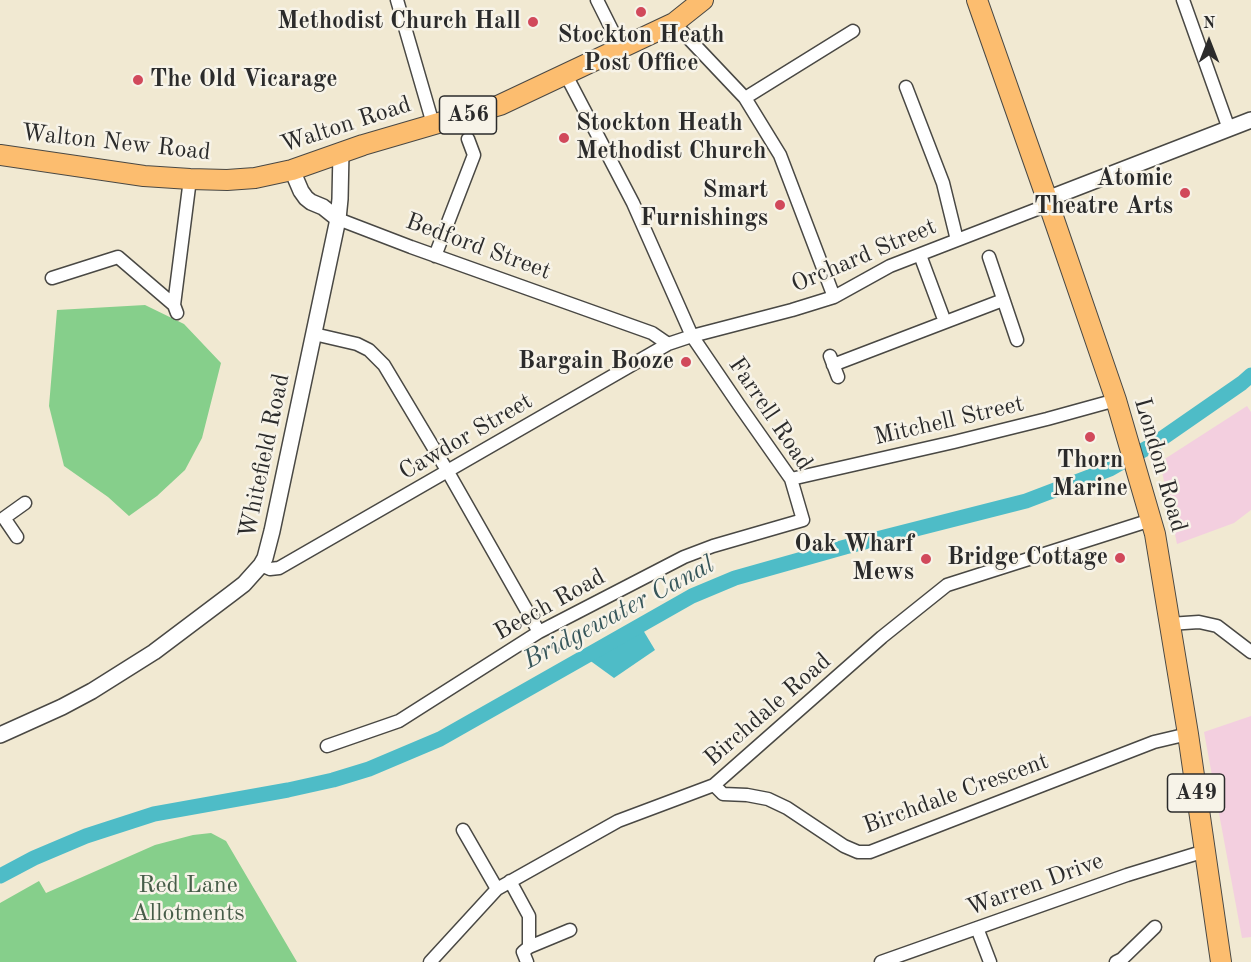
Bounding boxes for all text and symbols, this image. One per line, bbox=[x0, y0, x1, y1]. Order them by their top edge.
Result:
marker: Stockton Heath Post Office bbox=[634, 5, 648, 19]
place label: Methodist Church Hall bbox=[277, 8, 521, 36]
north arrow bbox=[1179, 12, 1239, 72]
marker: Methodist Church Hall bbox=[526, 15, 540, 29]
text: N bbox=[1203, 16, 1215, 32]
place label: Stockton Heath Post Office bbox=[558, 22, 724, 78]
place label: The Old Vicarage bbox=[150, 66, 338, 94]
marker: The Old Vicarage bbox=[131, 73, 145, 87]
street label: Walton Road bbox=[277, 90, 415, 160]
road number: A56 bbox=[440, 96, 496, 134]
place label: Stockton Heath Methodist Church bbox=[576, 110, 766, 166]
street label: Walton New Road bbox=[20, 119, 212, 167]
marker: Stockton Heath Methodist Church bbox=[557, 131, 571, 145]
place label: Atomic Theatre Arts bbox=[1034, 165, 1173, 221]
place label: Smart Furnishings bbox=[640, 177, 768, 233]
marker: Atomic Theatre Arts bbox=[1178, 186, 1192, 200]
marker: Smart Furnishings bbox=[773, 198, 787, 212]
street label: Bedford Street bbox=[401, 207, 555, 287]
street label: Orchard Street bbox=[787, 213, 941, 299]
place label: Bargain Booze bbox=[518, 348, 674, 376]
street label: Farrell Road bbox=[722, 352, 818, 476]
marker: Bargain Booze bbox=[679, 355, 693, 369]
street label: Whitefield Road bbox=[233, 371, 297, 541]
street label: Cawdor Street bbox=[394, 387, 538, 487]
street label: Mitchell Street bbox=[871, 390, 1027, 452]
street label: London Road bbox=[1127, 394, 1193, 536]
marker: Thorn Marine bbox=[1083, 430, 1097, 444]
place label: Thorn Marine bbox=[1052, 447, 1128, 503]
place label: Oak Wharf Mews bbox=[794, 531, 914, 587]
place label: Bridge Cottage bbox=[947, 544, 1108, 572]
water label: Bridgewater Canal bbox=[518, 549, 720, 677]
marker: Bridge Cottage bbox=[1113, 551, 1127, 565]
marker: Oak Wharf Mews bbox=[919, 552, 933, 566]
street label: Beech Road bbox=[490, 563, 610, 647]
street label: Birchdale Road bbox=[699, 647, 837, 773]
street label: Birchdale Crescent bbox=[859, 747, 1053, 841]
road number: A49 bbox=[1168, 774, 1224, 812]
street label: Warren Drive bbox=[963, 847, 1107, 923]
park label: Red Lane Allotments bbox=[131, 872, 245, 928]

